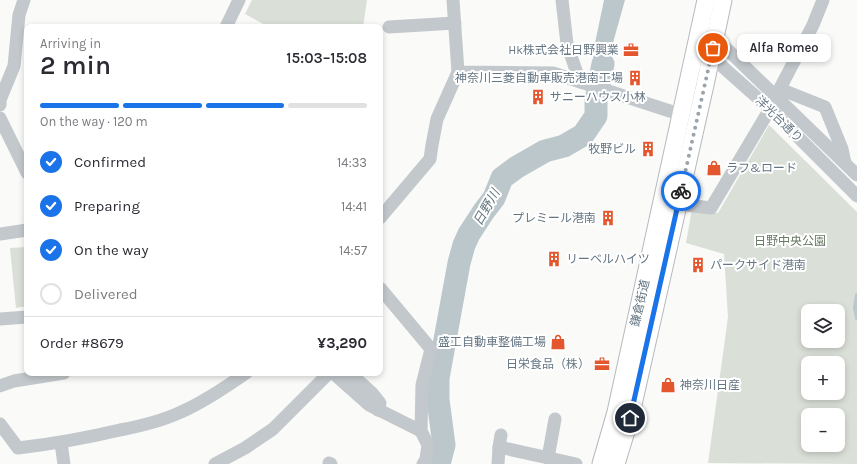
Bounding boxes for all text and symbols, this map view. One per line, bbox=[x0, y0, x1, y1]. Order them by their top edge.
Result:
pin bbox=[696, 31, 730, 65]
callout: Alfa Romeo bbox=[737, 34, 831, 62]
text: Arriving in bbox=[40, 36, 101, 51]
icon: bag bbox=[702, 37, 724, 59]
text: Alfa Romeo bbox=[749, 40, 819, 55]
office icon: Hk株式会社日野興業 bbox=[622, 41, 640, 59]
place label: Hk株式会社日野興業 bbox=[508, 43, 619, 57]
text: 15:03–15:08 bbox=[286, 49, 367, 67]
text: 2 min bbox=[40, 50, 111, 81]
building icon: 神奈川三菱自動車販売港南工場 bbox=[626, 69, 644, 87]
place label: 神奈川三菱自動車販売港南工場 bbox=[455, 71, 623, 85]
building icon: サニーハウス小林 bbox=[529, 88, 547, 106]
place label: サニーハウス小林 bbox=[550, 90, 646, 104]
street label: 洋光台通り bbox=[753, 93, 805, 145]
text: On the way · 120 m bbox=[40, 114, 148, 129]
building icon: 牧野ビル bbox=[639, 140, 657, 158]
place label: 牧野ビル bbox=[588, 142, 636, 156]
icon: check bbox=[40, 151, 62, 173]
text: Confirmed bbox=[74, 153, 146, 171]
text: 14:33 bbox=[337, 155, 367, 170]
shop icon: ラフ&ロード bbox=[705, 159, 723, 177]
place label: ラフ&ロード bbox=[726, 161, 797, 175]
courier bbox=[661, 171, 701, 211]
icon: bike bbox=[670, 180, 692, 202]
water label: 日野川 bbox=[470, 185, 504, 228]
icon: check bbox=[40, 195, 62, 217]
text: Preparing bbox=[74, 197, 140, 215]
text: 14:41 bbox=[341, 199, 367, 214]
building icon: プレミール港南 bbox=[599, 209, 617, 227]
place label: プレミール港南 bbox=[512, 211, 596, 225]
park label: 日野中央公園 bbox=[754, 234, 826, 248]
icon: check bbox=[40, 239, 62, 261]
text: On the way bbox=[74, 241, 148, 259]
text: 14:57 bbox=[339, 243, 367, 258]
building icon: リーベルハイツ bbox=[545, 250, 563, 268]
place label: リーベルハイツ bbox=[566, 252, 650, 266]
building icon: パークサイド港南 bbox=[689, 256, 707, 274]
place label: パークサイド港南 bbox=[710, 258, 806, 272]
street label: 鎌倉街道 bbox=[628, 278, 652, 328]
text: Delivered bbox=[74, 285, 138, 303]
map controls bbox=[801, 304, 845, 452]
button: layers bbox=[801, 304, 845, 348]
shop icon: 盛工自動車整備工場 bbox=[549, 333, 567, 351]
text: Order #8679 bbox=[40, 334, 124, 352]
text: ¥3,290 bbox=[317, 334, 367, 352]
place label: 盛工自動車整備工場 bbox=[438, 335, 546, 349]
office icon: 日栄食品（株） bbox=[593, 355, 611, 373]
button: + bbox=[801, 356, 845, 400]
place label: 日栄食品（株） bbox=[506, 357, 590, 371]
shop icon: 神奈川日産 bbox=[659, 376, 677, 394]
place label: 神奈川日産 bbox=[680, 378, 740, 392]
pin bbox=[613, 401, 647, 435]
icon: home bbox=[619, 407, 641, 429]
button: − bbox=[801, 408, 845, 452]

